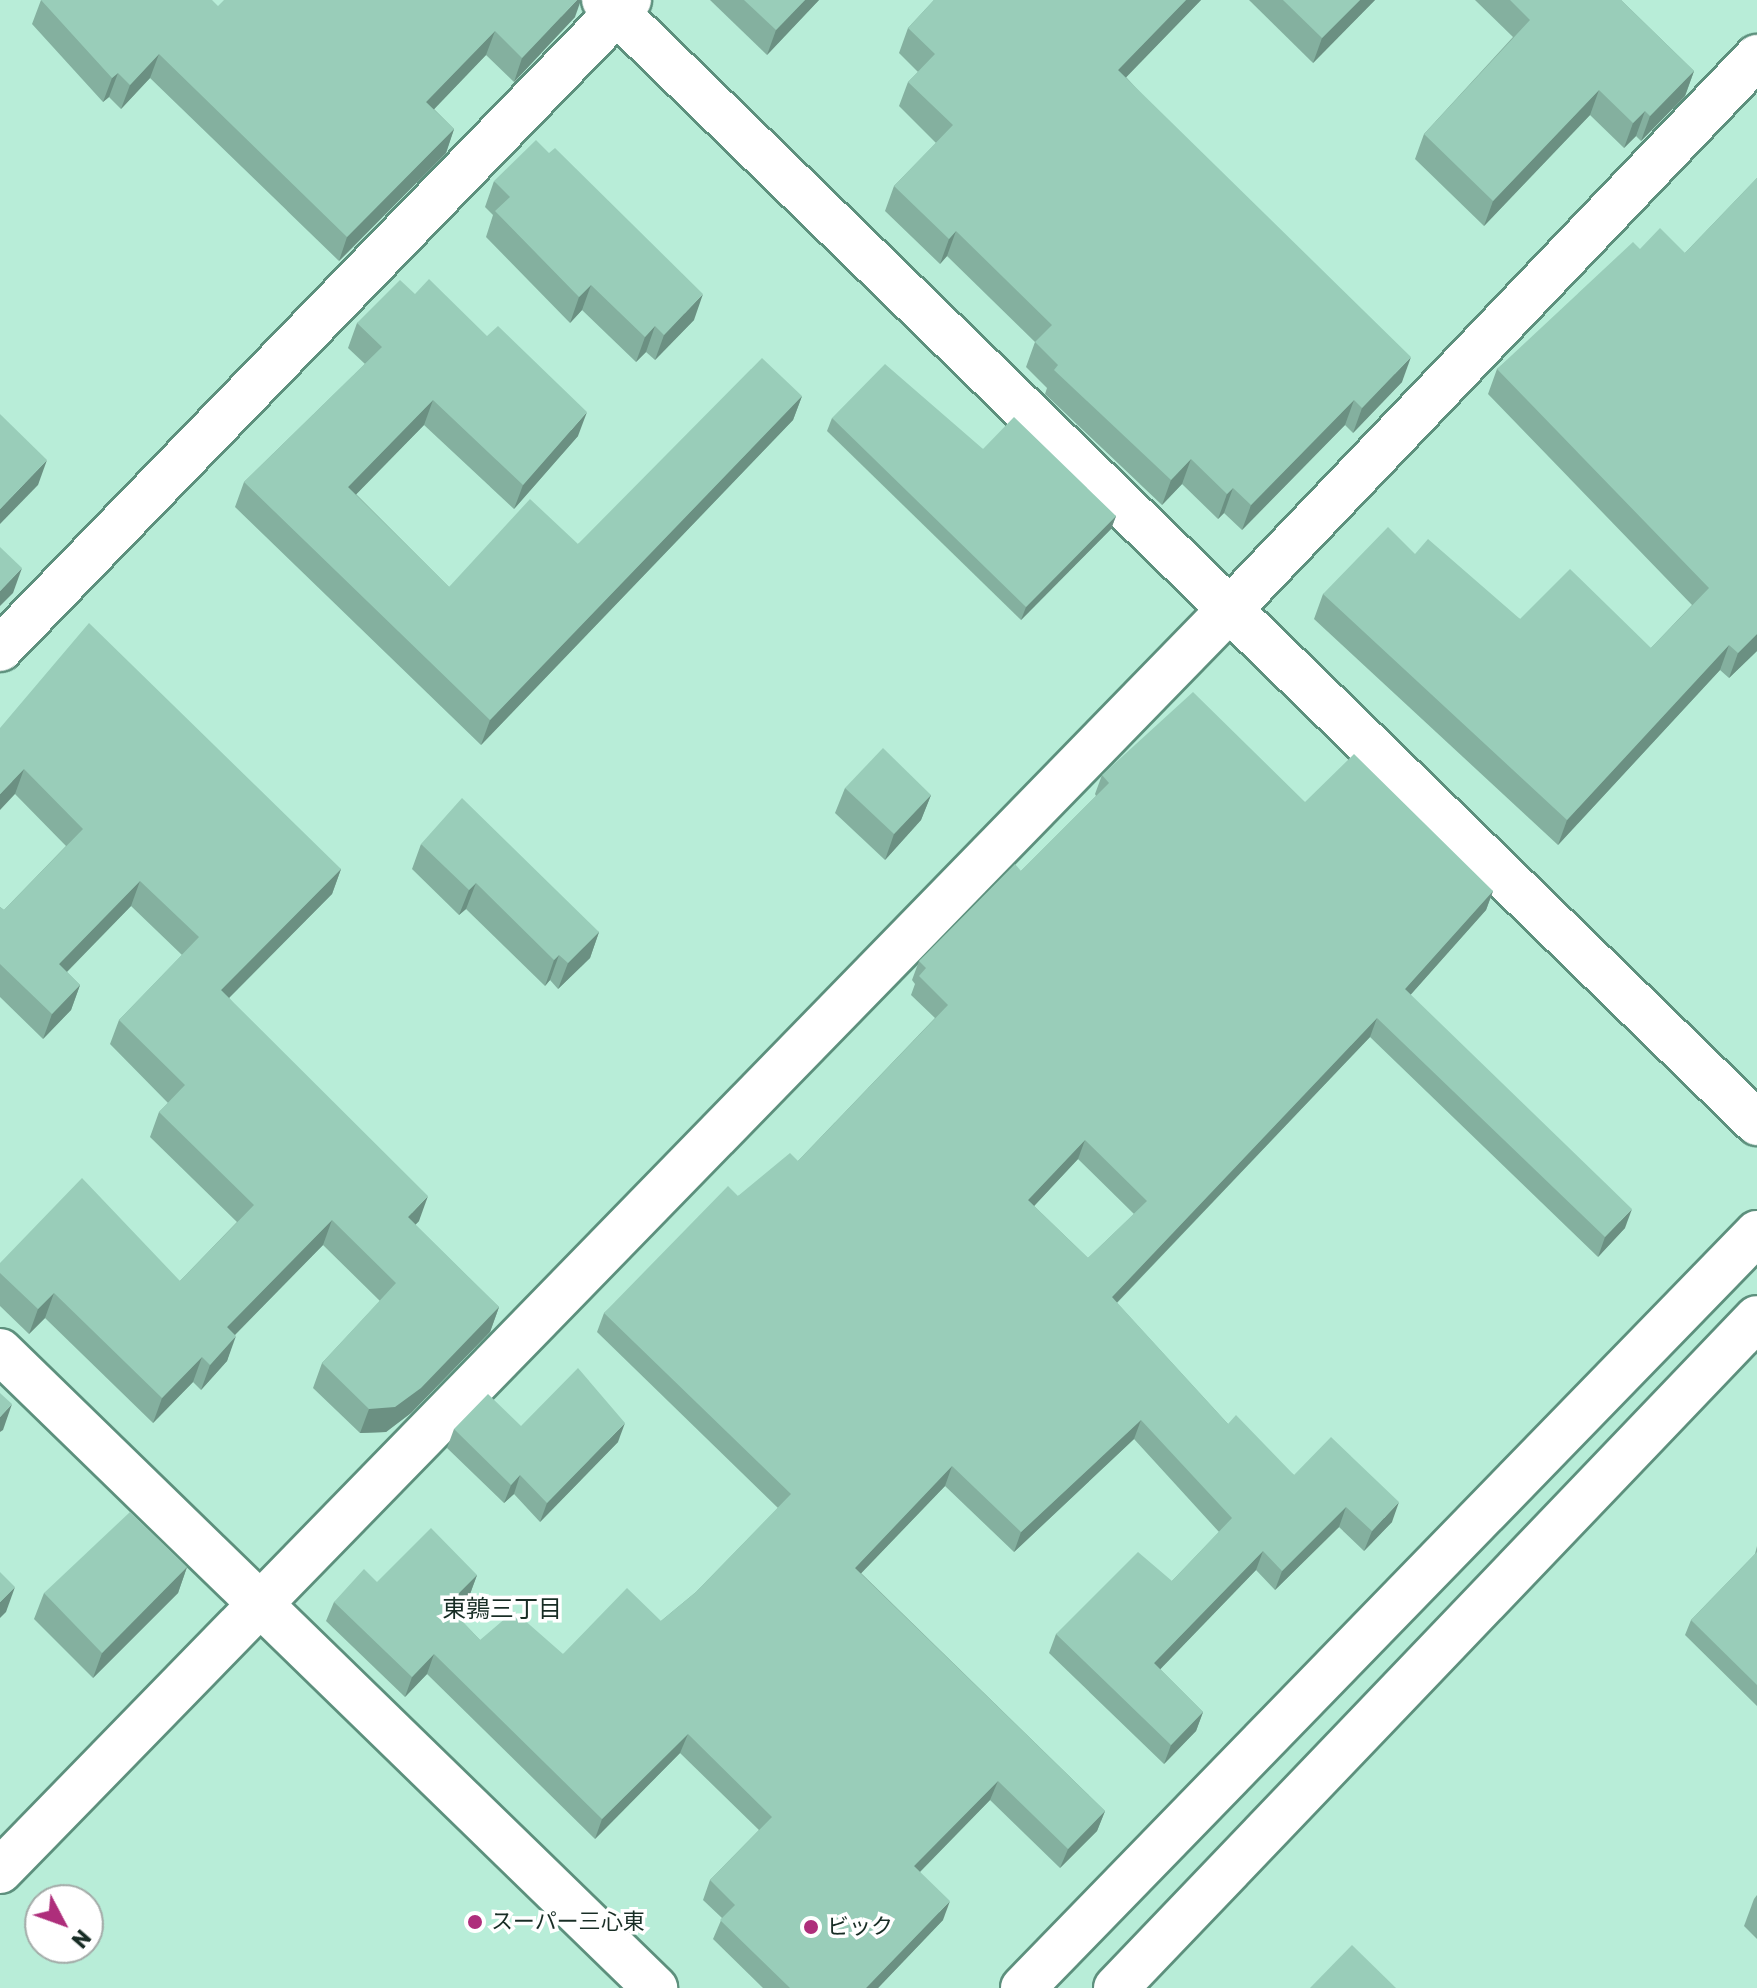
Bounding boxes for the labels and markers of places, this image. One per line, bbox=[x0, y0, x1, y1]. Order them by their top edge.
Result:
place label: スーパー三心東 bbox=[491, 1909, 645, 1935]
marker: スーパー三心東 bbox=[466, 1913, 484, 1931]
place label: ビック bbox=[827, 1914, 893, 1940]
marker: ビック bbox=[802, 1918, 820, 1936]

